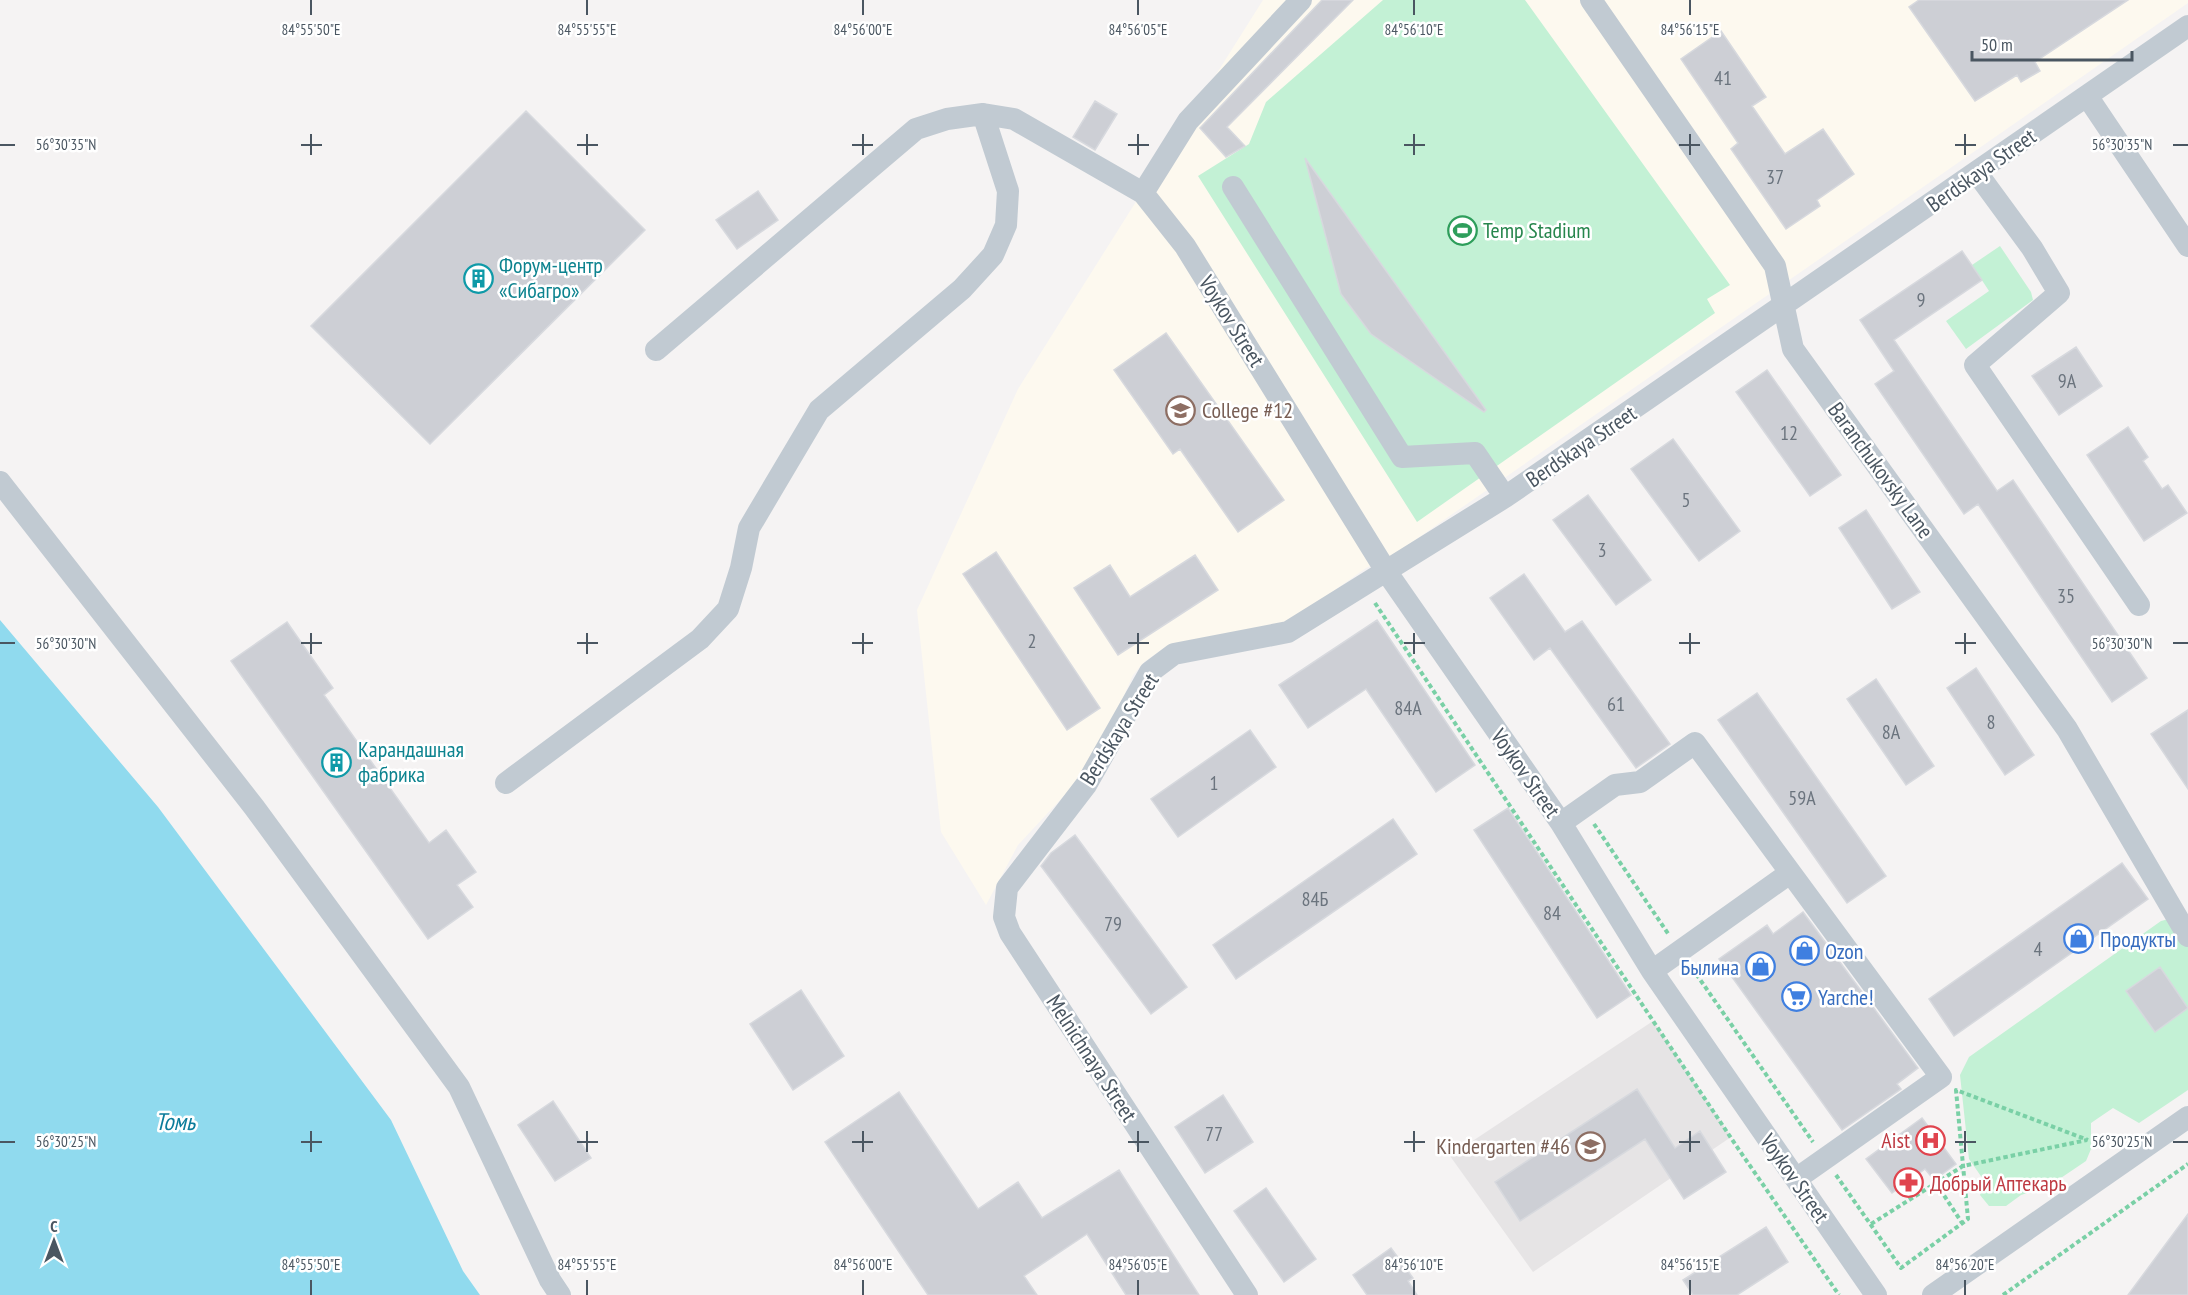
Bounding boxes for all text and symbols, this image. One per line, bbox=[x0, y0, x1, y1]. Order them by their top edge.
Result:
text: 84°55'50"E bbox=[281, 20, 341, 39]
text: 84°55'55"E bbox=[557, 20, 617, 39]
text: 84°56'00"E bbox=[833, 20, 893, 39]
text: 84°56'05"E bbox=[1108, 20, 1168, 39]
text: 84°56'10"E bbox=[1384, 20, 1444, 39]
text: 84°56'15"E bbox=[1660, 20, 1720, 39]
scale bar bbox=[1972, 24, 2132, 62]
text: 50 m bbox=[1981, 33, 2013, 56]
house number: 41 bbox=[1714, 65, 1732, 91]
street label: Berdskaya Street bbox=[1921, 122, 2041, 218]
text: 56°30'35"N bbox=[36, 135, 96, 154]
text: 56°30'35"N bbox=[2092, 135, 2152, 154]
house number: 37 bbox=[1766, 164, 1784, 190]
sports icon: Temp Stadium bbox=[1446, 214, 1478, 246]
place label: Temp Stadium bbox=[1483, 216, 1591, 244]
place label: Форум-центр «Сибагро» bbox=[499, 251, 603, 304]
building icon: Форум-центр «Сибагро» bbox=[462, 262, 494, 294]
street label: Voykov Street bbox=[1192, 269, 1271, 372]
house number: 9 bbox=[1917, 287, 1926, 313]
house number: 9А bbox=[2058, 368, 2077, 394]
school or university icon: College #12 bbox=[1165, 394, 1197, 426]
place label: College #12 bbox=[1202, 396, 1293, 424]
street label: Baranchukovsky Lane bbox=[1822, 396, 1940, 544]
street label: Berdskaya Street bbox=[1521, 399, 1641, 493]
house number: 12 bbox=[1780, 420, 1798, 446]
house number: 5 bbox=[1682, 487, 1691, 513]
house number: 3 bbox=[1598, 537, 1607, 563]
house number: 35 bbox=[2057, 583, 2075, 609]
house number: 2 bbox=[1028, 628, 1037, 654]
text: 56°30'30"N bbox=[36, 634, 96, 653]
text: 56°30'30"N bbox=[2092, 634, 2152, 653]
street label: Berdskaya Street bbox=[1073, 668, 1165, 790]
house number: 61 bbox=[1607, 691, 1625, 717]
house number: 84А bbox=[1394, 695, 1422, 721]
house number: 8 bbox=[1987, 709, 1996, 735]
house number: 8А bbox=[1882, 719, 1901, 745]
street label: Voykov Street bbox=[1485, 722, 1567, 823]
place label: Карандашная фабрика bbox=[358, 735, 464, 788]
building icon: Карандашная фабрика bbox=[321, 746, 353, 778]
house number: 1 bbox=[1210, 770, 1219, 796]
house number: 59А bbox=[1788, 785, 1816, 811]
house number: 84Б bbox=[1302, 886, 1329, 912]
house number: 84 bbox=[1543, 900, 1561, 926]
house number: 79 bbox=[1104, 911, 1122, 937]
shop icon: Продукты bbox=[2063, 923, 2095, 955]
place label: Продукты bbox=[2100, 925, 2176, 953]
shop icon: Ozon bbox=[1788, 935, 1820, 967]
house number: 4 bbox=[2034, 936, 2043, 962]
place label: Ozon bbox=[1825, 937, 1864, 965]
shop icon: Былина bbox=[1744, 951, 1776, 983]
place label: Былина bbox=[1680, 953, 1739, 981]
supermarket icon: Yarche! bbox=[1781, 981, 1813, 1013]
place label: Yarche! bbox=[1818, 983, 1874, 1011]
street label: Melnichnaya Street bbox=[1041, 989, 1143, 1127]
water label: Томь bbox=[155, 1106, 196, 1137]
house number: 77 bbox=[1205, 1121, 1223, 1147]
hospital icon: Aist bbox=[1915, 1124, 1947, 1156]
place label: Aist bbox=[1881, 1126, 1910, 1154]
street label: Voykov Street bbox=[1754, 1127, 1836, 1228]
school or university icon: Kindergarten #46 bbox=[1575, 1130, 1607, 1162]
text: 56°30'25"N bbox=[36, 1132, 96, 1151]
place label: Kindergarten #46 bbox=[1436, 1132, 1570, 1160]
text: 56°30'25"N bbox=[2092, 1132, 2152, 1151]
pharmacy icon: Добрый Аптекарь bbox=[1893, 1167, 1925, 1199]
place label: Добрый Аптекарь bbox=[1930, 1169, 2067, 1197]
north arrow bbox=[24, 1211, 84, 1271]
text: С bbox=[50, 1216, 58, 1236]
text: 84°55'50"E bbox=[281, 1255, 341, 1274]
text: 84°55'55"E bbox=[557, 1255, 617, 1274]
text: 84°56'00"E bbox=[833, 1255, 893, 1274]
text: 84°56'05"E bbox=[1108, 1255, 1168, 1274]
text: 84°56'10"E bbox=[1384, 1255, 1444, 1274]
text: 84°56'15"E bbox=[1660, 1255, 1720, 1274]
text: 84°56'20"E bbox=[1935, 1255, 1995, 1274]

